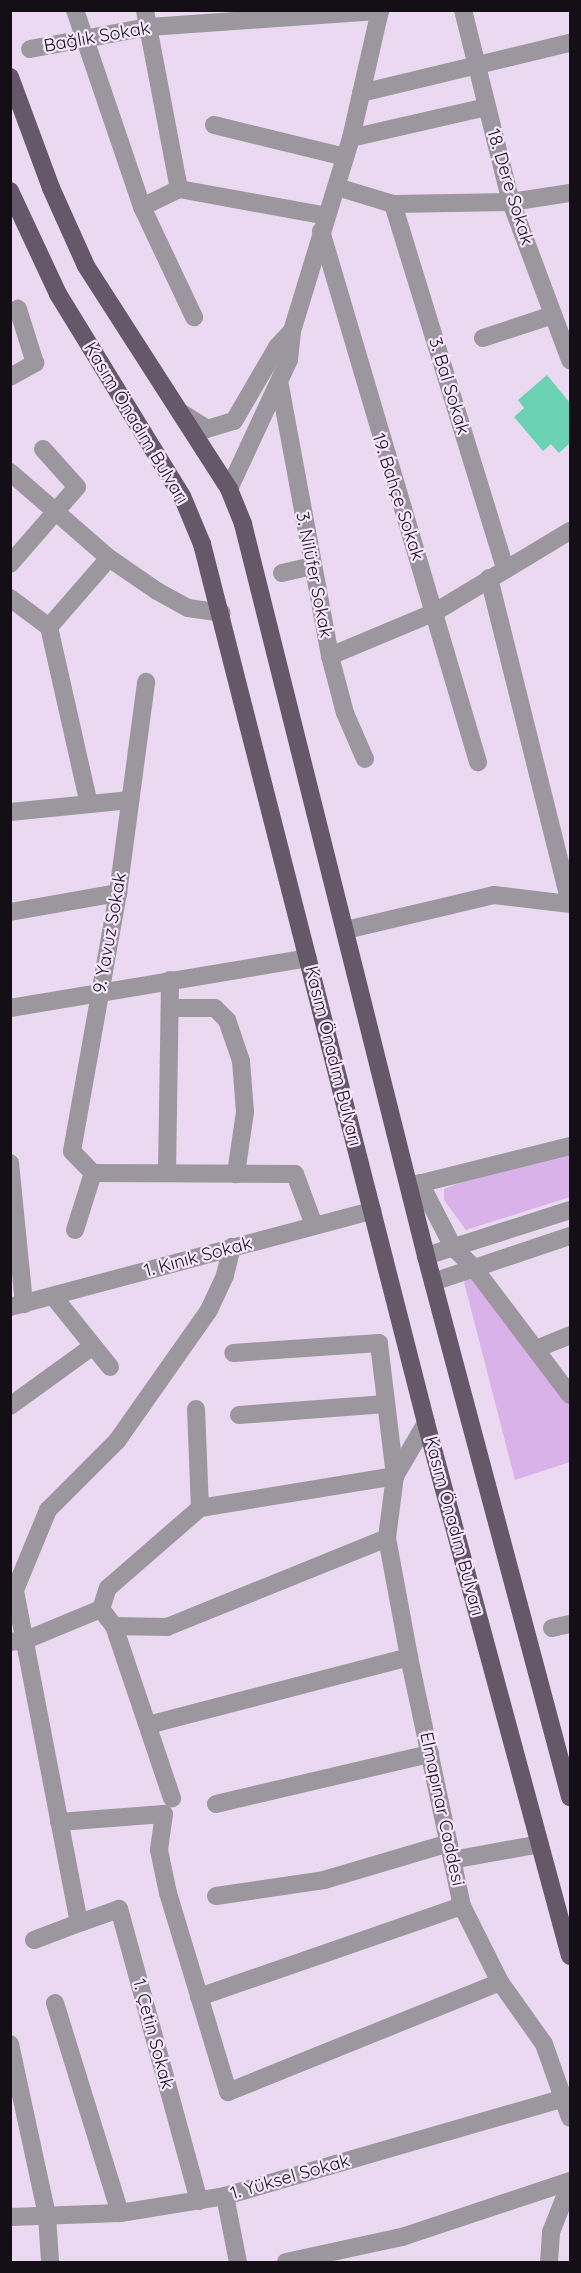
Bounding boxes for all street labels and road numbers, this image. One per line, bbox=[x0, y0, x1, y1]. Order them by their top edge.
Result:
street label: Bağlık Sokak bbox=[42, 17, 152, 57]
street label: 18. Dere Sokak bbox=[482, 126, 538, 248]
street label: 3. Bal Sokak bbox=[424, 335, 474, 437]
street label: Kasım Önadım Bulvarı bbox=[79, 338, 193, 508]
street label: 19. Bahçe Sokak bbox=[367, 431, 429, 563]
street label: 3. Nilüfer Sokak bbox=[291, 510, 337, 640]
street label: 9. Yavuz Sokak bbox=[89, 871, 131, 995]
street label: Kasım Önadım Bulvarı bbox=[300, 964, 366, 1148]
street label: 1. Kınık Sokak bbox=[142, 1232, 254, 1282]
street label: Kasım Önadım Bulvarı bbox=[420, 1434, 488, 1618]
street label: Elmapınar Caddesi bbox=[415, 1730, 469, 1888]
street label: 1. Çetin Sokak bbox=[128, 1977, 178, 2091]
street label: 1. Yüksel Sokak bbox=[228, 2150, 352, 2204]

